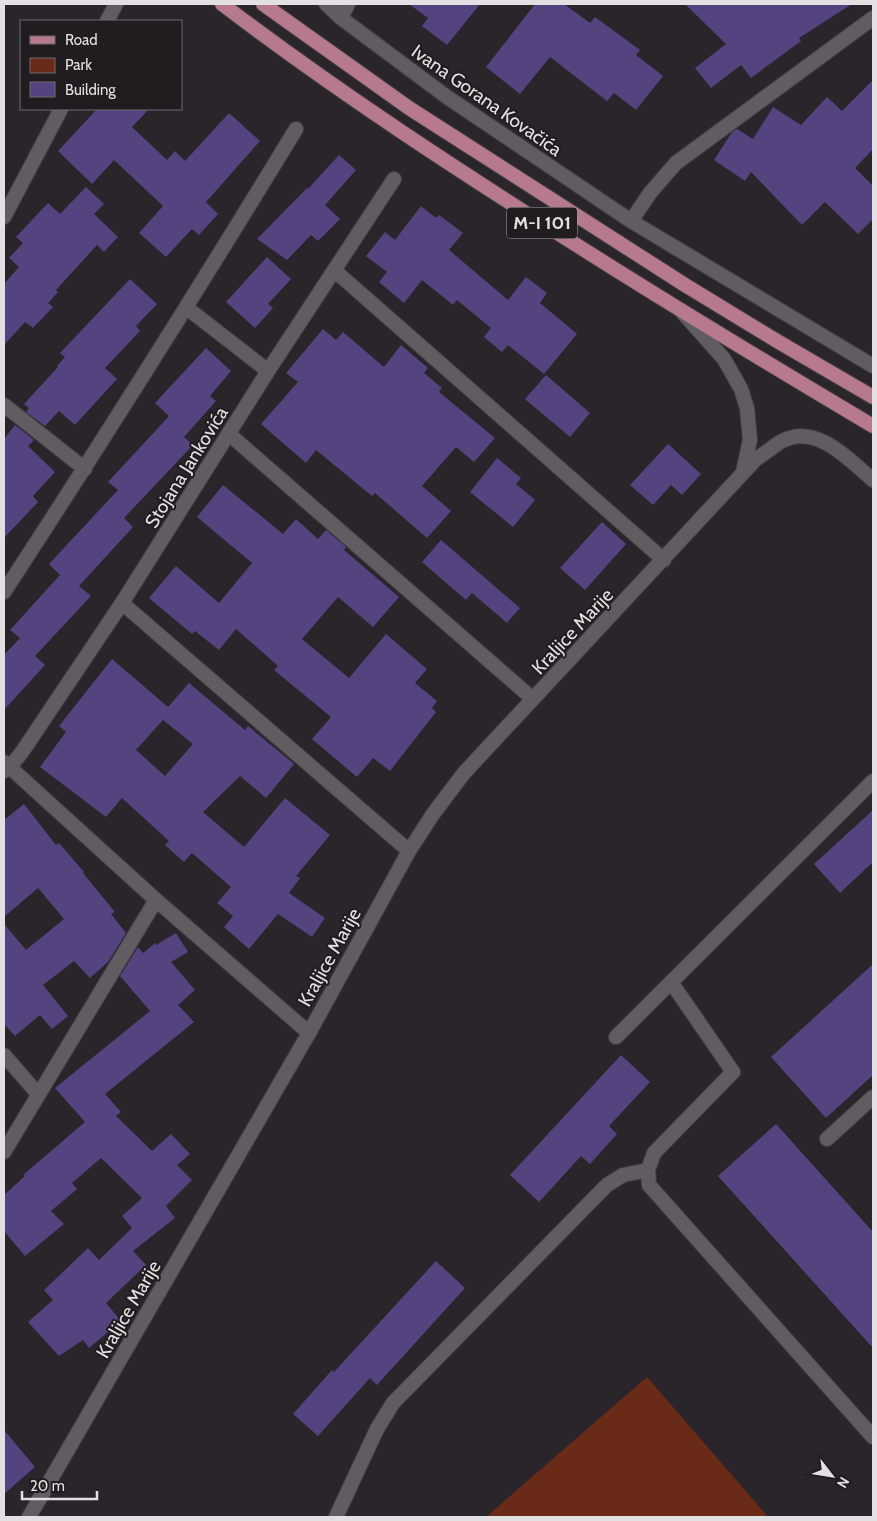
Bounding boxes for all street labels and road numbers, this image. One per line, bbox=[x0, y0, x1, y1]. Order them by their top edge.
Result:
street label: Ivana Gorana Kovačića bbox=[407, 40, 566, 161]
road number: M-I 101 bbox=[507, 208, 577, 238]
street label: Stojana Jankovića bbox=[140, 402, 233, 532]
street label: Kraljice Marije bbox=[527, 583, 618, 679]
street label: Kraljice Marije bbox=[293, 904, 366, 1010]
street label: Kraljice Marije bbox=[91, 1256, 166, 1362]

